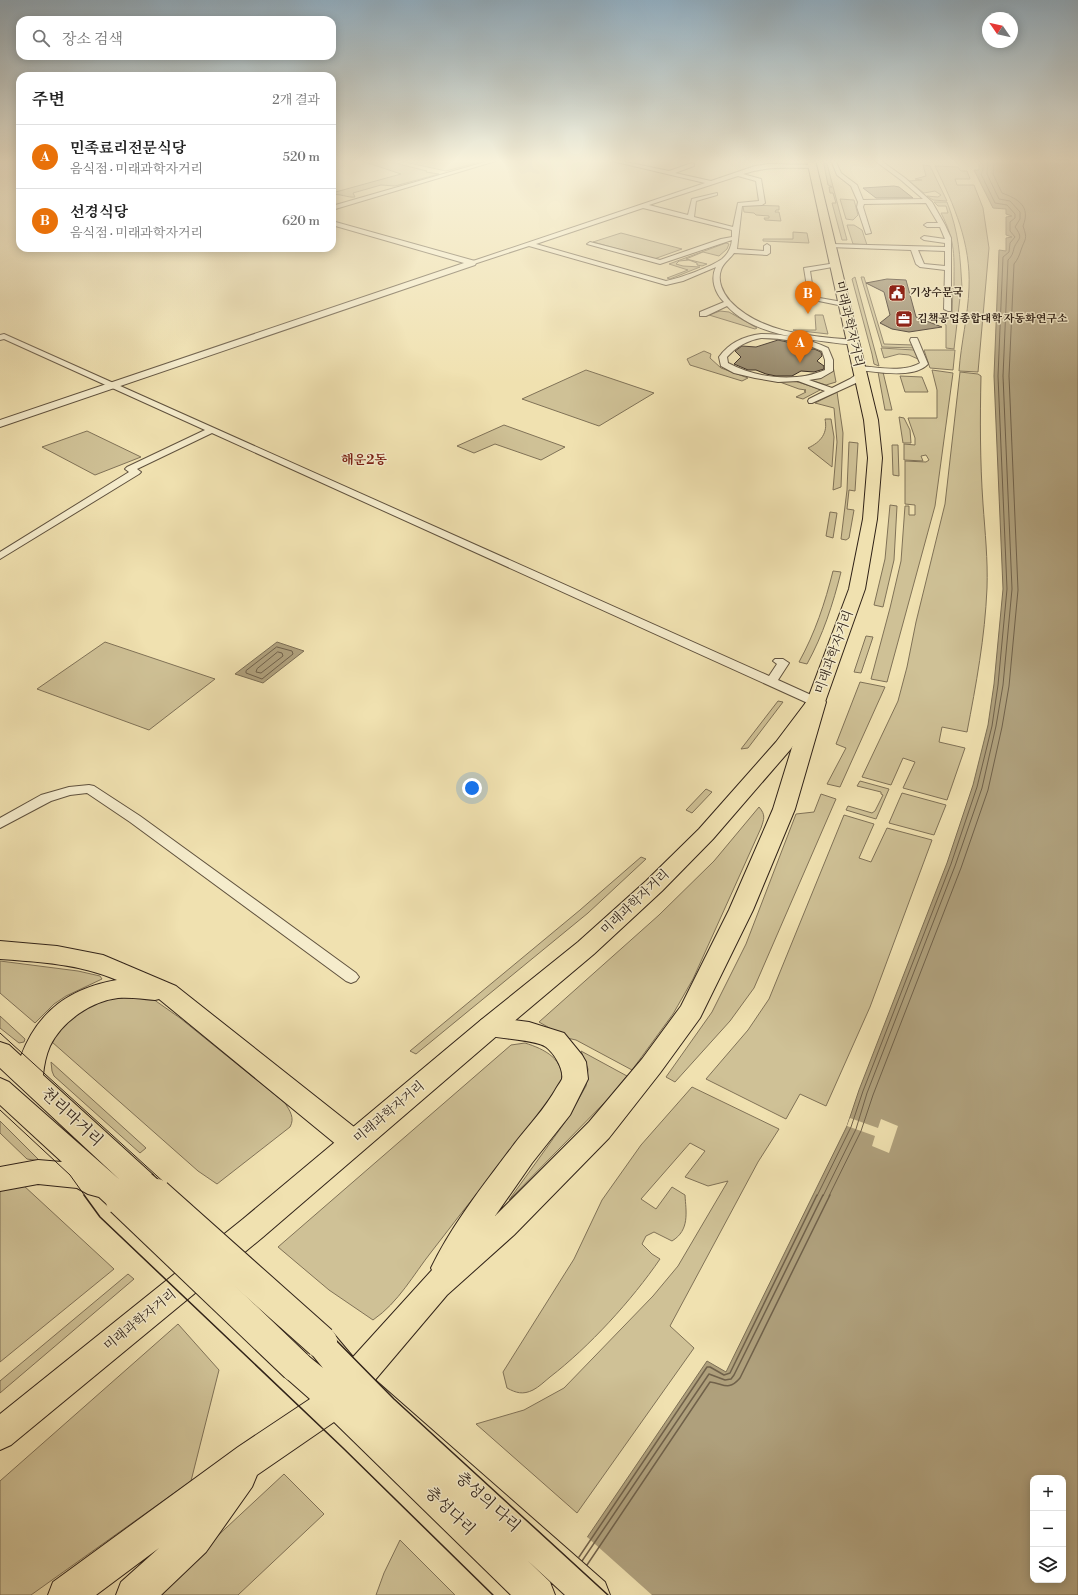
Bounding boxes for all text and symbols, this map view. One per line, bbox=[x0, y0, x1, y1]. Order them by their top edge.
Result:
north arrow bbox=[982, 12, 1018, 48]
search box bbox=[16, 16, 336, 60]
icon: search bbox=[30, 27, 52, 49]
text: 장소 검색 bbox=[62, 30, 123, 49]
text: 주변 bbox=[32, 89, 65, 111]
text: 2개 결과 bbox=[272, 92, 320, 108]
text: 민족료리전문식당 bbox=[70, 139, 186, 158]
text: A bbox=[40, 149, 50, 165]
text: 520 m bbox=[283, 149, 320, 165]
text: 음식점 · 미래과학자거리 bbox=[70, 161, 203, 177]
text: 선경식당 bbox=[70, 203, 128, 222]
text: B bbox=[40, 213, 50, 229]
text: 620 m bbox=[282, 213, 320, 229]
text: 음식점 · 미래과학자거리 bbox=[70, 225, 203, 241]
street label: 미래과학자거리 bbox=[831, 279, 867, 369]
pin: B bbox=[795, 281, 821, 314]
public building icon: 기상수문국 bbox=[887, 283, 907, 303]
place label: 기상수문국 bbox=[910, 286, 964, 300]
office icon: 김책공업종합대학 자동화연구소 bbox=[894, 309, 914, 329]
place label: 김책공업종합대학 자동화연구소 bbox=[917, 312, 1068, 326]
pin: A bbox=[787, 330, 813, 363]
district label: 해운2동 bbox=[341, 452, 387, 468]
street label: 미래과학자거리 bbox=[811, 608, 857, 696]
your location bbox=[462, 778, 482, 798]
street label: 미래과학자거리 bbox=[597, 866, 673, 938]
street label: 미래과학자거리 bbox=[350, 1078, 428, 1146]
street label: 천리마거리 bbox=[37, 1083, 107, 1151]
street label: 미래과학자거리 bbox=[101, 1286, 179, 1354]
street label: 충성의 다리 bbox=[451, 1468, 525, 1536]
map controls bbox=[1030, 1475, 1066, 1583]
button: + bbox=[1030, 1475, 1066, 1511]
street label: 충성다리 bbox=[421, 1482, 479, 1540]
button: − bbox=[1030, 1511, 1066, 1547]
button: layers bbox=[1030, 1547, 1066, 1583]

